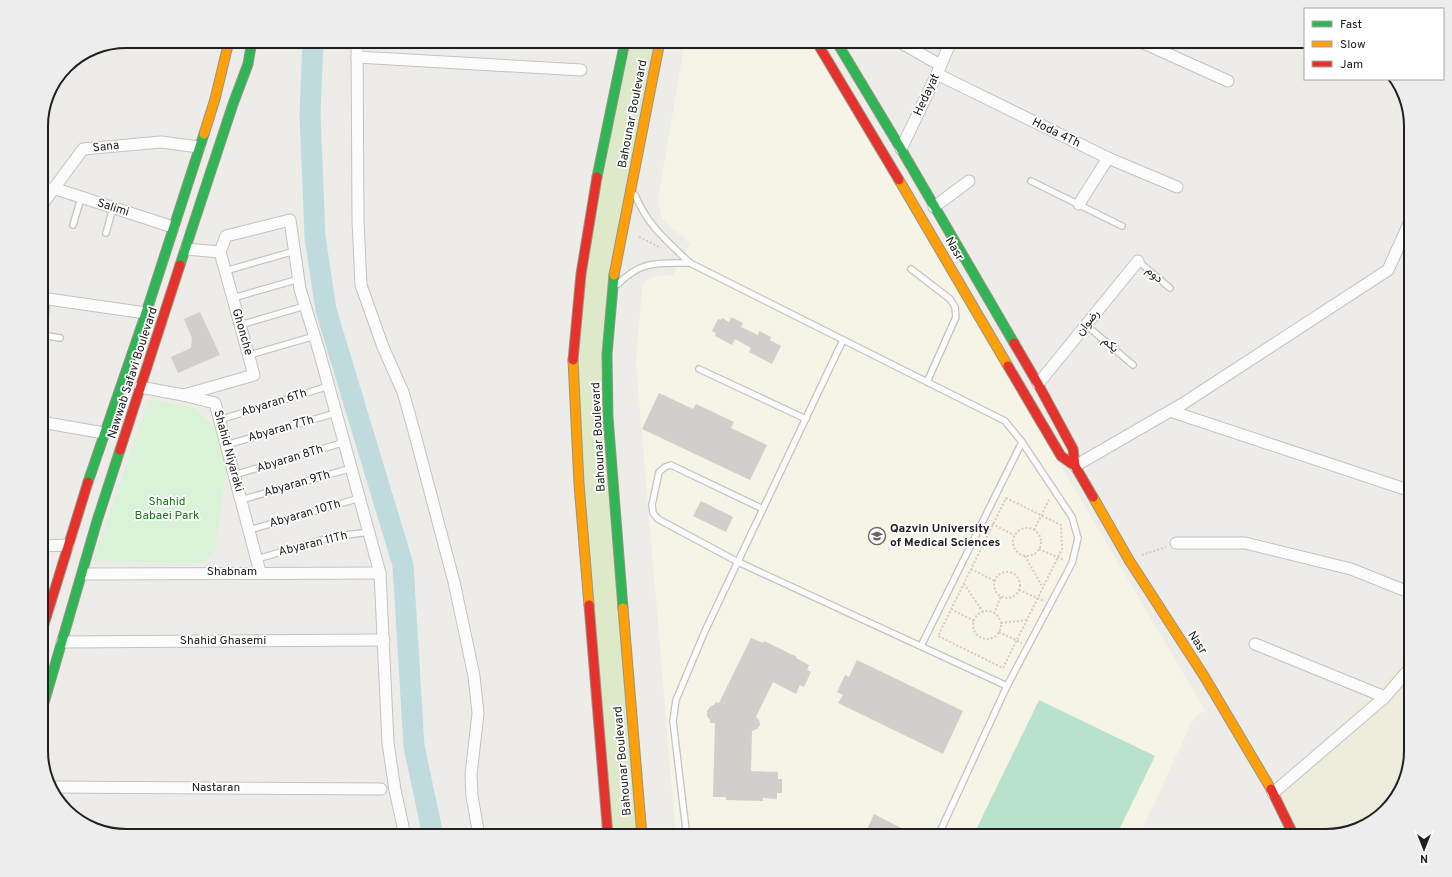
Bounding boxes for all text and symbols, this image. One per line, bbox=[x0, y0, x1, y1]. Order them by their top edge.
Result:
legend bbox=[1304, 8, 1444, 80]
text: Fast bbox=[1340, 17, 1362, 33]
text: Slow bbox=[1340, 37, 1366, 53]
text: Jam bbox=[1340, 57, 1363, 73]
street label: Bahounar Boulevard bbox=[615, 59, 651, 169]
street label: Hedayat bbox=[910, 71, 944, 119]
street label: Hoda 4Th bbox=[1029, 114, 1083, 152]
street label: Sana bbox=[92, 138, 120, 156]
street label: Salimi bbox=[95, 195, 131, 221]
street label: Nasr bbox=[941, 234, 967, 264]
street label: دوم bbox=[1142, 263, 1166, 287]
street label: Nawwab Safavi Boulevard bbox=[104, 305, 162, 441]
street label: Ghonche bbox=[228, 307, 256, 357]
street label: رضوان bbox=[1073, 307, 1103, 339]
street label: یکم bbox=[1098, 333, 1122, 357]
street label: Bahounar Boulevard bbox=[588, 382, 610, 492]
street label: Abyaran 6Th bbox=[239, 385, 309, 421]
street label: Shahid Niyaraki bbox=[209, 408, 247, 494]
street label: Abyaran 7Th bbox=[246, 412, 316, 446]
street label: Abyaran 8Th bbox=[255, 441, 325, 477]
street label: Abyaran 9Th bbox=[262, 467, 332, 501]
park label: Shahid Babaei Park bbox=[135, 494, 199, 524]
street label: Abyaran 10Th bbox=[267, 496, 343, 532]
place label: Qazvin University of Medical Sciences bbox=[890, 521, 1001, 551]
school or university icon: Qazvin University of Medical Sciences bbox=[867, 526, 887, 546]
street label: Abyaran 11Th bbox=[277, 528, 349, 560]
street label: Shabnam bbox=[207, 564, 257, 580]
street label: Nasr bbox=[1184, 628, 1211, 658]
street label: Shahid Ghasemi bbox=[180, 633, 266, 649]
street label: Bahounar Boulevard bbox=[610, 706, 636, 816]
street label: Nastaran bbox=[192, 780, 240, 796]
north arrow bbox=[1404, 829, 1444, 869]
text: N bbox=[1420, 851, 1428, 865]

